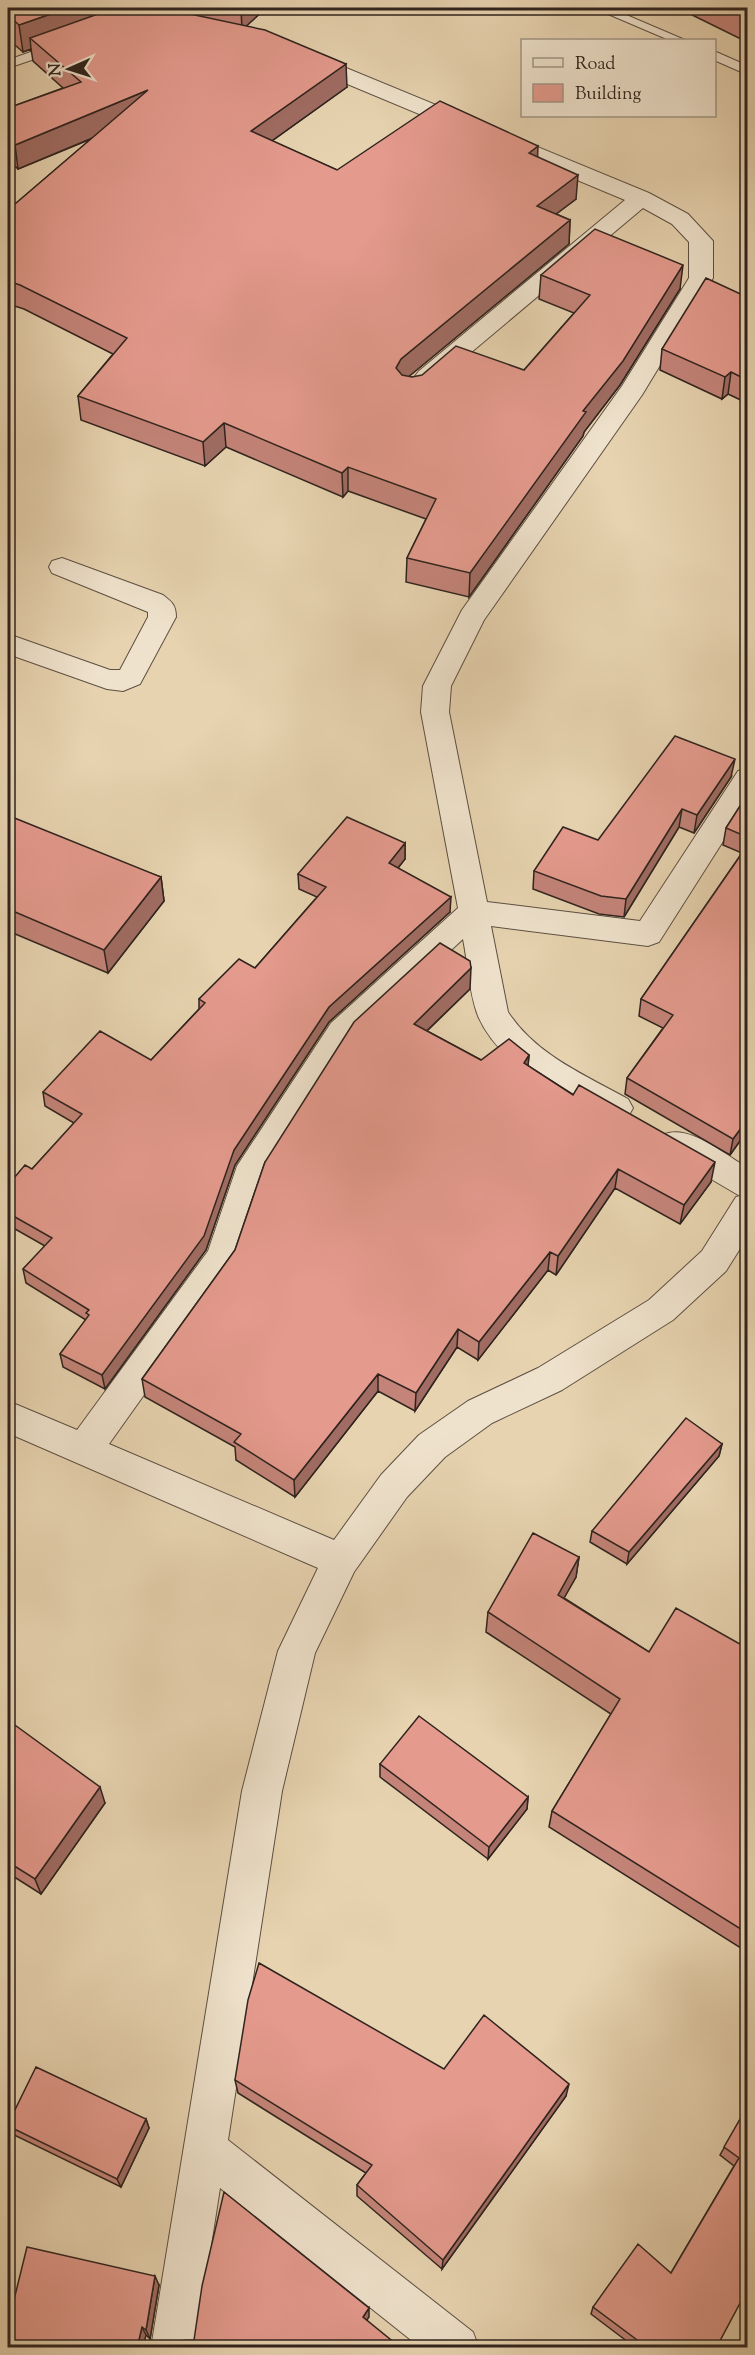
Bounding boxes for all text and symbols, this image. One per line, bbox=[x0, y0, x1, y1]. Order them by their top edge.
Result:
north arrow bbox=[39, 39, 99, 99]
legend bbox=[521, 39, 716, 117]
text: Road bbox=[575, 52, 615, 78]
text: N bbox=[45, 62, 68, 77]
text: Building bbox=[575, 82, 641, 108]

